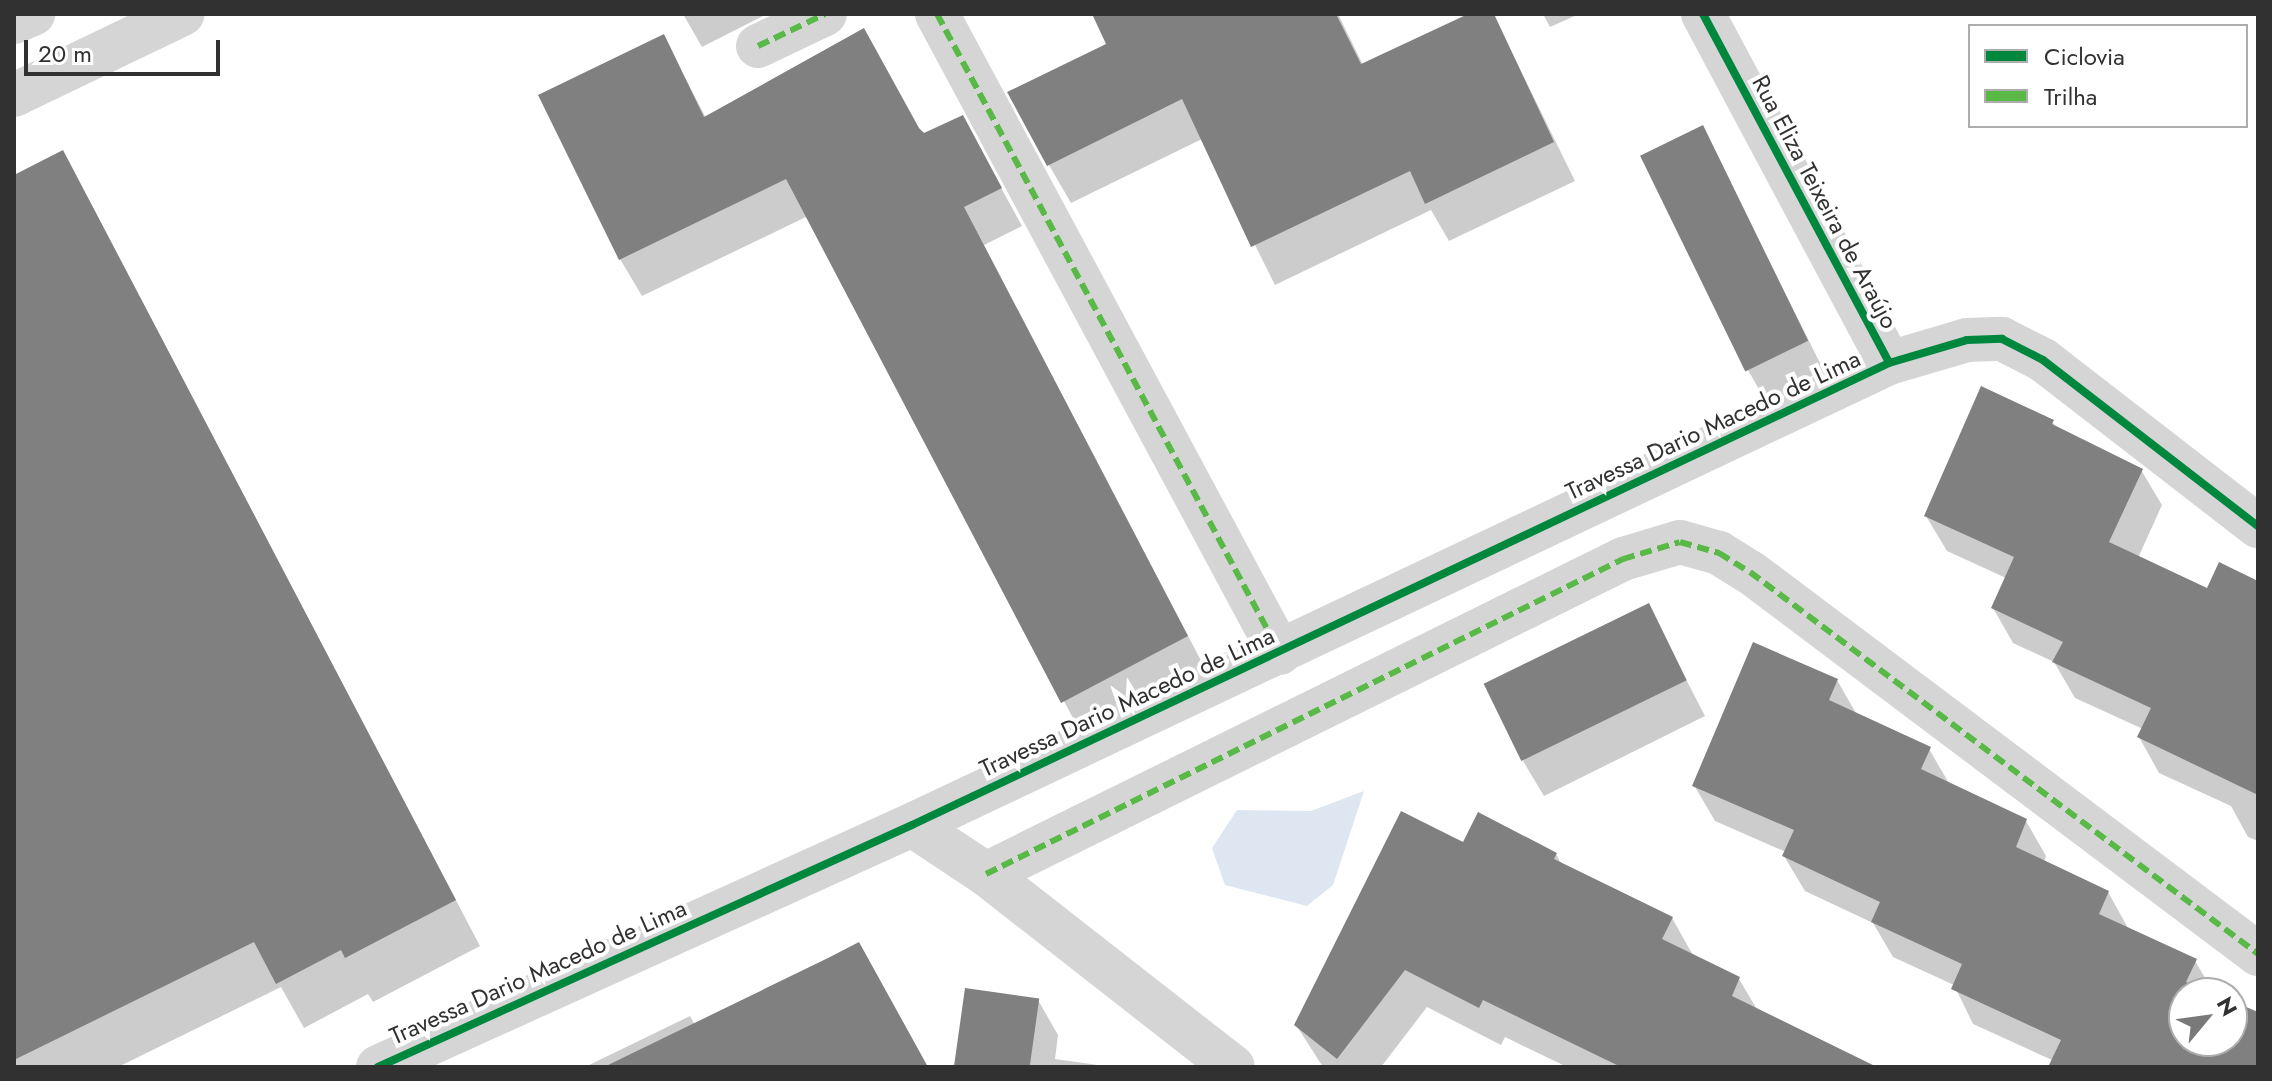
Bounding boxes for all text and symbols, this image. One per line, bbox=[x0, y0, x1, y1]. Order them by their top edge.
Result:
scale bar bbox=[28, 24, 224, 74]
legend bbox=[1968, 24, 2248, 128]
text: 20 m bbox=[38, 36, 92, 71]
text: Ciclovia bbox=[2044, 39, 2125, 74]
street label: Rua Eliza Teixeira de Araújo bbox=[1746, 70, 1904, 334]
text: Trilha bbox=[2044, 79, 2097, 114]
street label: Travessa Dario Macedo de Lima bbox=[1561, 344, 1865, 506]
street label: Travessa Dario Macedo de Lima bbox=[975, 621, 1279, 783]
street label: Travessa Dario Macedo de Lima bbox=[385, 893, 691, 1051]
north arrow bbox=[2168, 977, 2248, 1057]
text: N bbox=[2209, 991, 2245, 1022]

